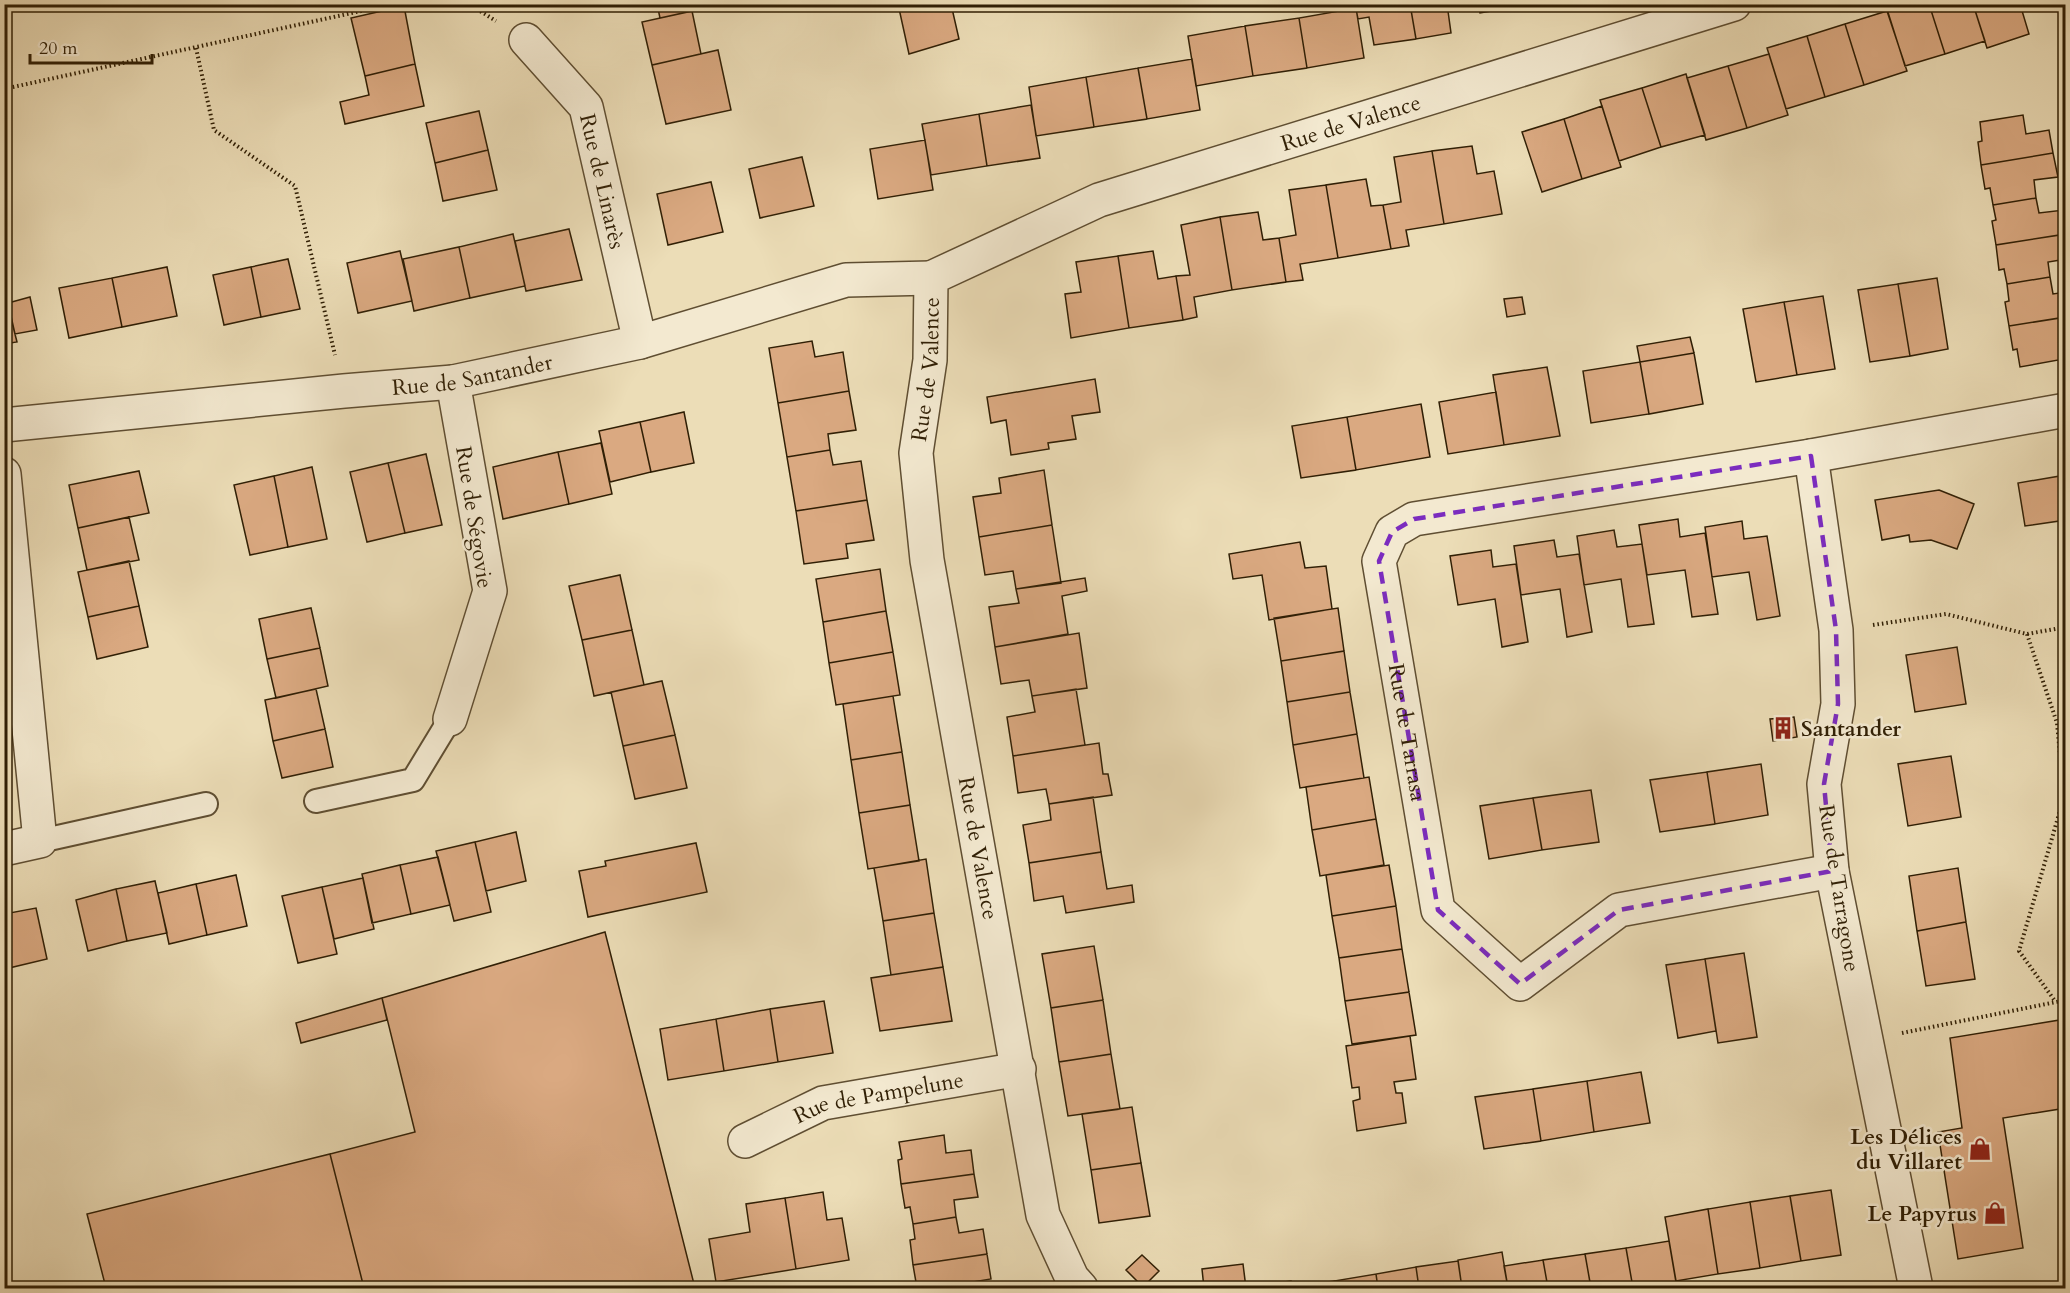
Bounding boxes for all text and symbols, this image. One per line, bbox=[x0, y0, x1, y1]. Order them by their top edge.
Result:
scale bar bbox=[30, 27, 152, 65]
text: 20 m bbox=[39, 36, 78, 61]
street label: Rue de Valence bbox=[1277, 88, 1424, 159]
street label: Rue de Linarès bbox=[572, 111, 632, 252]
street label: Rue de Valence bbox=[904, 297, 947, 443]
street label: Rue de Santander bbox=[391, 347, 556, 403]
street label: Rue de Ségovie bbox=[448, 444, 500, 590]
street label: Rue de Tarrasa bbox=[1381, 661, 1433, 804]
place label: Santander bbox=[1801, 714, 1901, 744]
building icon: Santander bbox=[1770, 715, 1796, 741]
street label: Rue de Valence bbox=[951, 774, 1005, 922]
street label: Rue de Tarragone bbox=[1811, 802, 1867, 974]
street label: Rue de Pampelune bbox=[788, 1065, 966, 1131]
place label: Les Délices du Villaret bbox=[1850, 1122, 1962, 1177]
shop icon: Les Délices du Villaret bbox=[1967, 1136, 1993, 1162]
place label: Le Papyrus bbox=[1868, 1199, 1977, 1229]
shop icon: Le Papyrus bbox=[1982, 1200, 2008, 1226]

